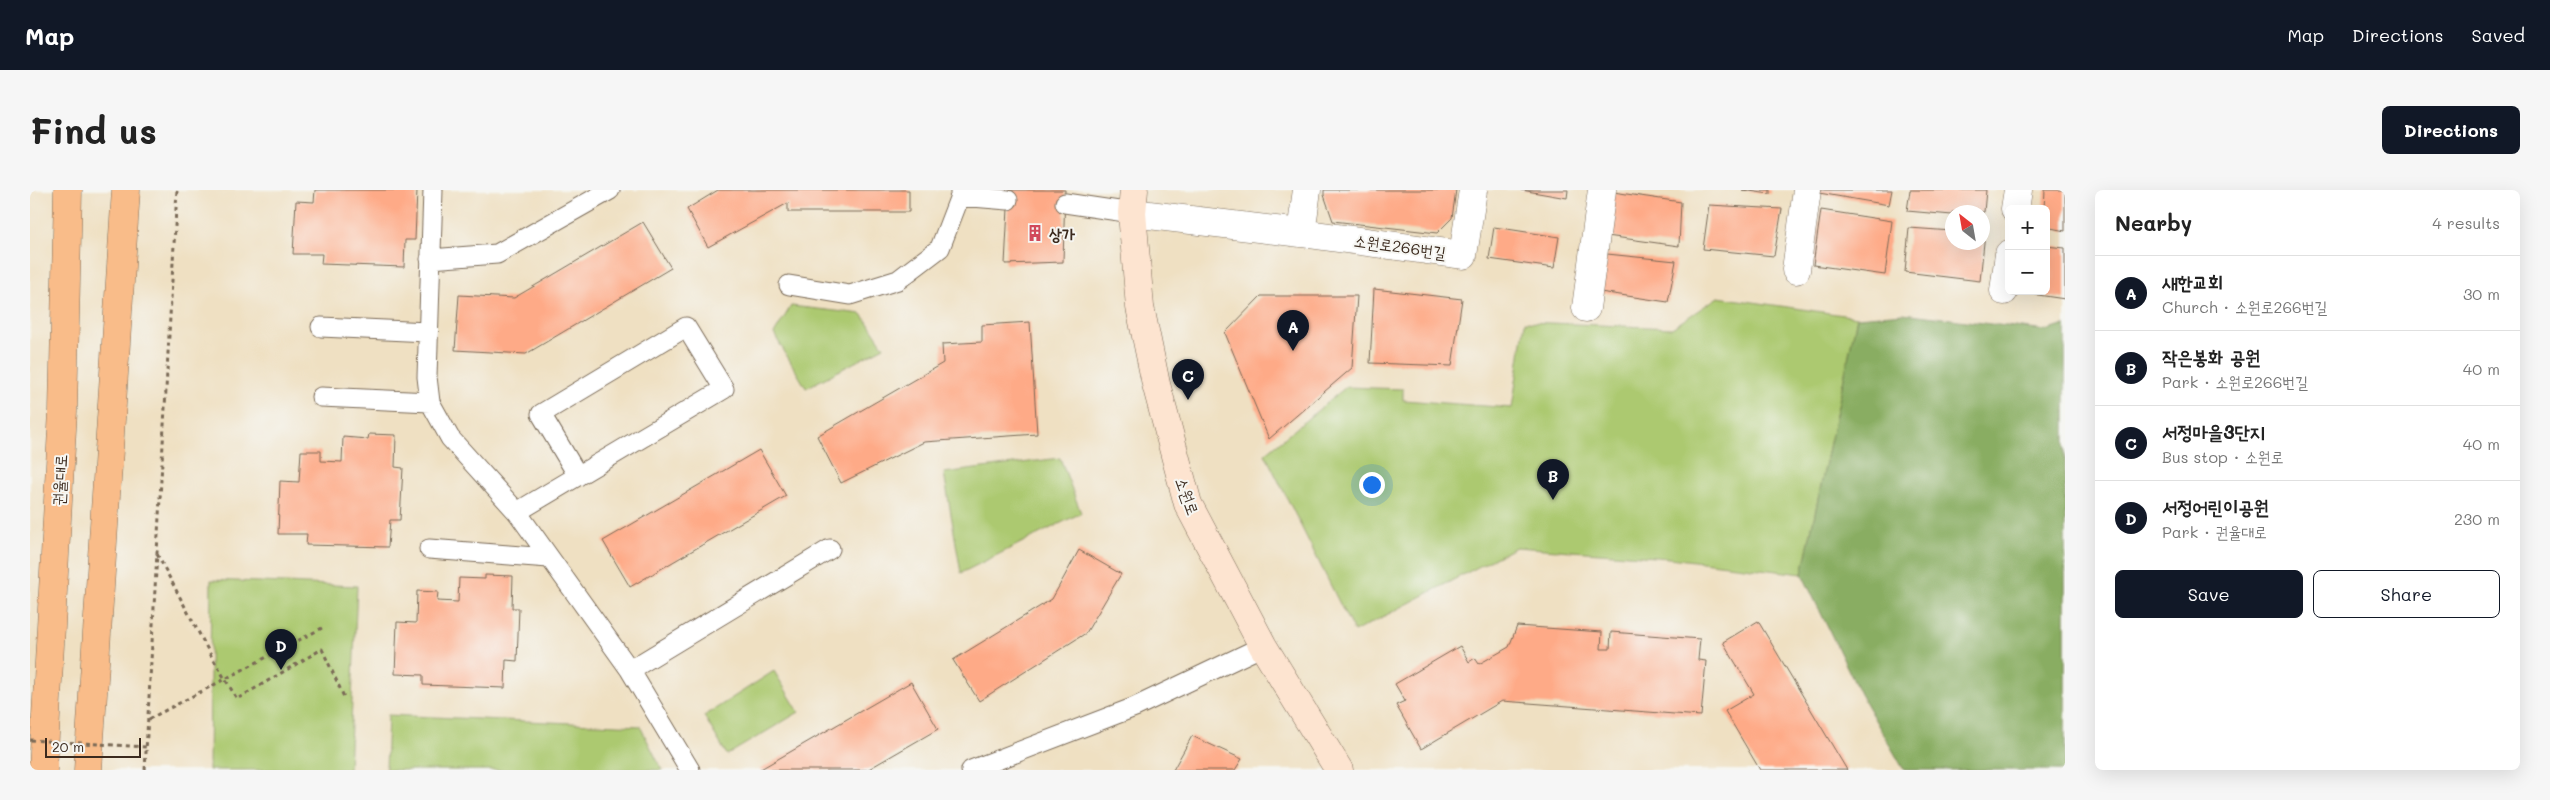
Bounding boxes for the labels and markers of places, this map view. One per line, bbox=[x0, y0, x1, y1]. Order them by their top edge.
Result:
building icon: 상가 bbox=[1025, 223, 1045, 243]
place label: 상가 bbox=[1049, 223, 1075, 244]
pin: A bbox=[1277, 310, 1309, 351]
pin: C bbox=[1172, 359, 1204, 400]
pin: B bbox=[1537, 459, 1569, 500]
pin: D bbox=[265, 629, 297, 670]

